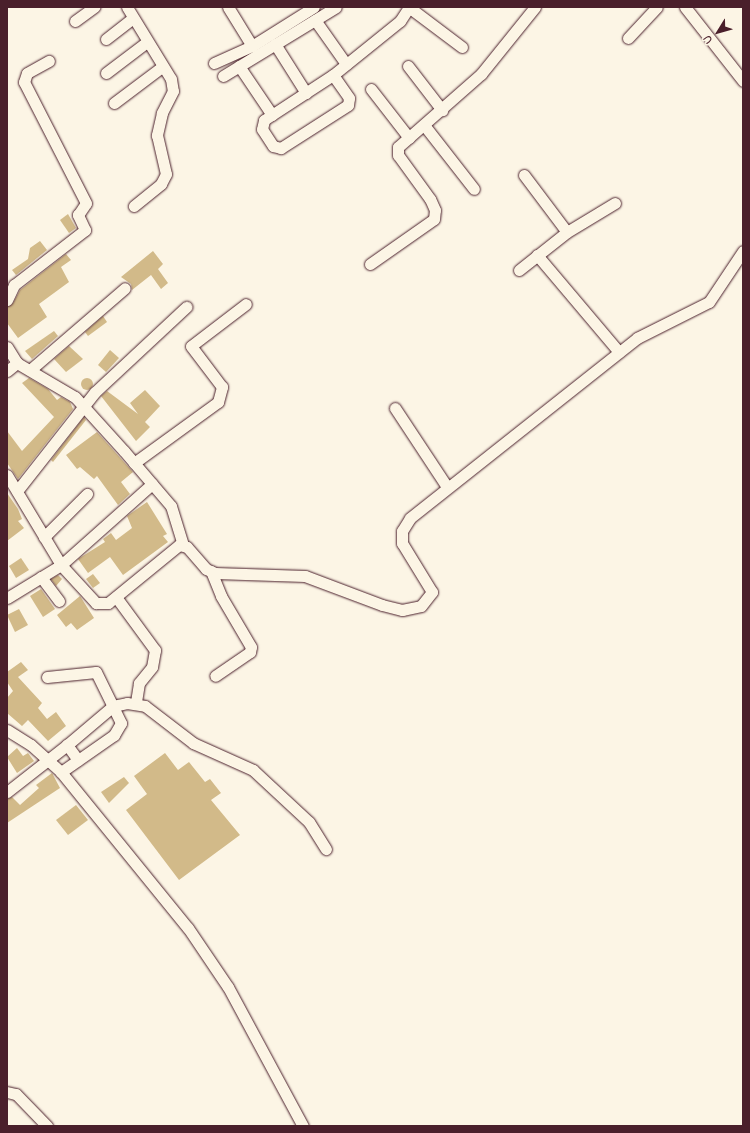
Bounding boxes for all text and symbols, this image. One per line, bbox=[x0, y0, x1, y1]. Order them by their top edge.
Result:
north arrow bbox=[698, 12, 738, 52]
text: U bbox=[701, 33, 715, 46]

